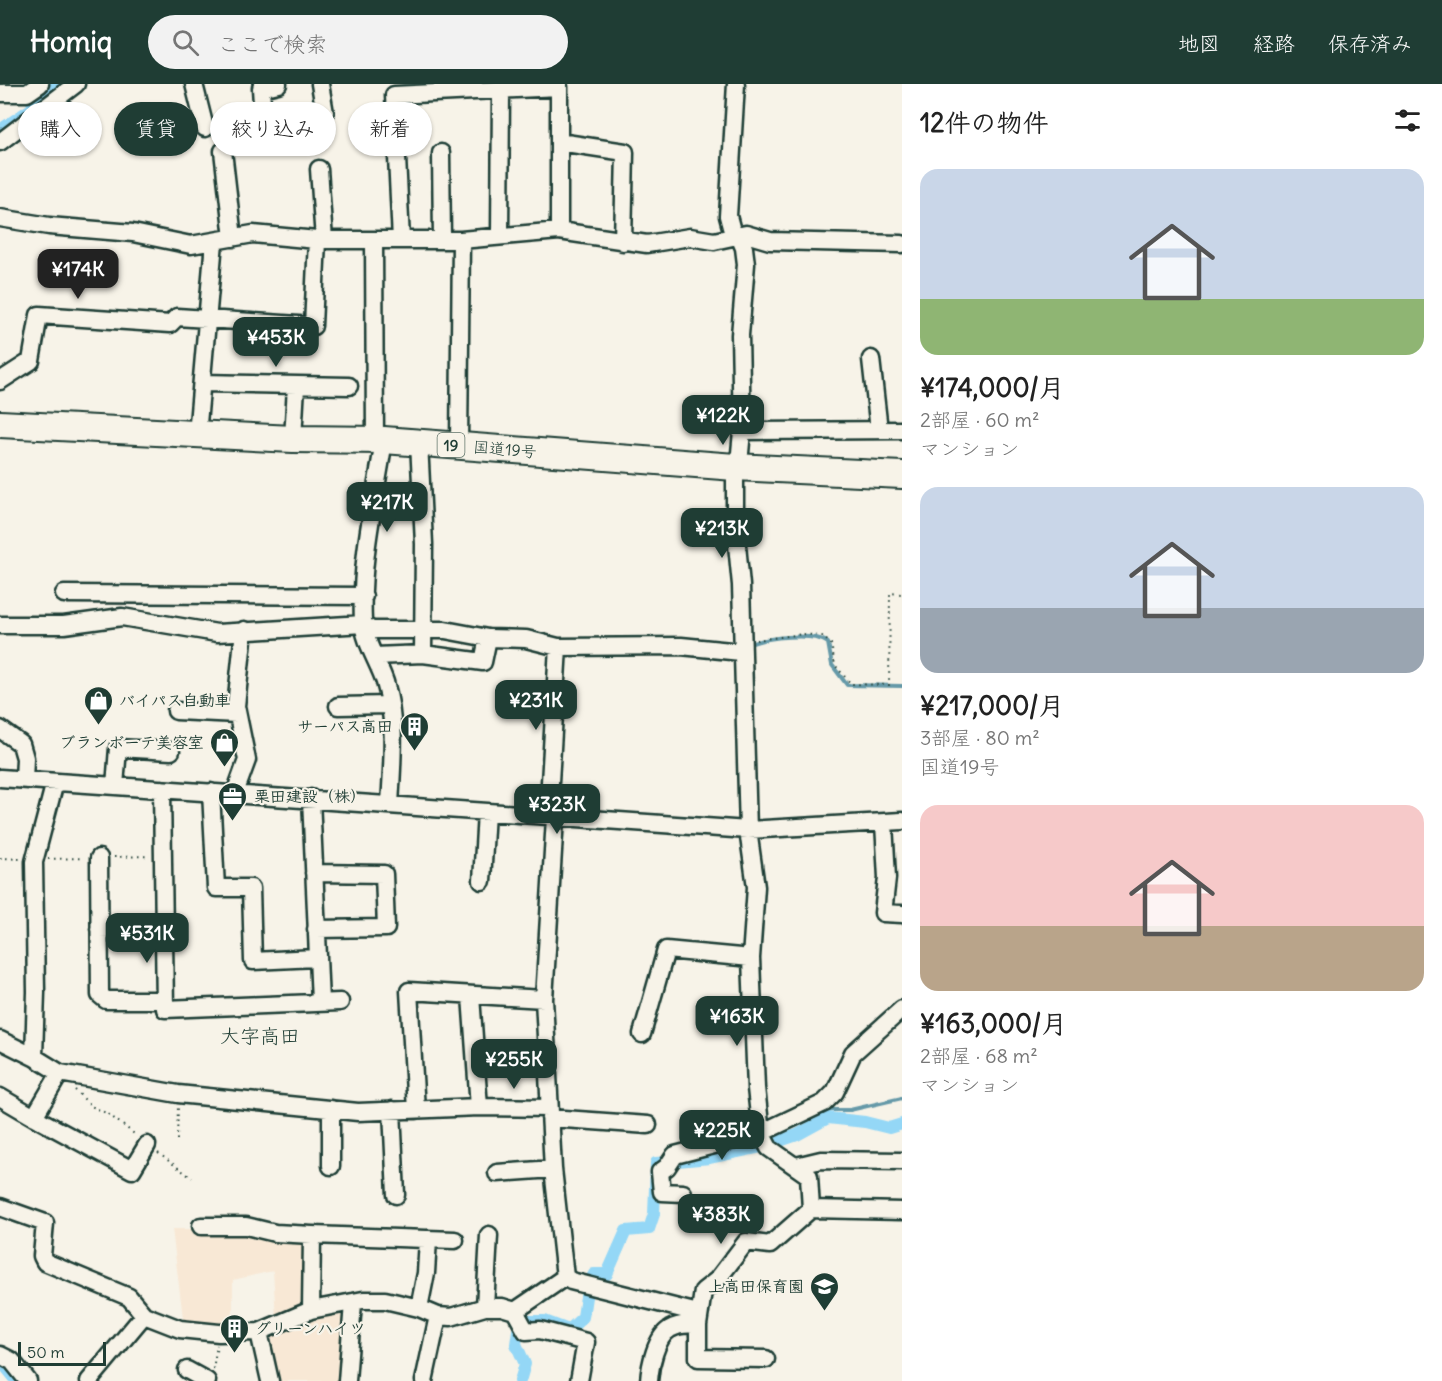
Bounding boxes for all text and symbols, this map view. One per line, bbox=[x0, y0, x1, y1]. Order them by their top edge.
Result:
search box bbox=[148, 15, 568, 69]
text: Homiq bbox=[30, 24, 112, 60]
icon: search bbox=[169, 26, 202, 59]
text: ここで検索 bbox=[217, 30, 327, 58]
text: 地図 bbox=[1178, 30, 1220, 57]
text: 経路 bbox=[1253, 30, 1295, 57]
text: 保存済み bbox=[1328, 30, 1412, 57]
chip: 購入 bbox=[18, 102, 102, 156]
chip: 賃貸 bbox=[114, 102, 198, 156]
chip: 絞り込み bbox=[210, 102, 336, 156]
chip: 新着 bbox=[348, 102, 432, 156]
icon: filters bbox=[1391, 104, 1424, 137]
text: 12件の物件 bbox=[920, 106, 1049, 139]
icon: home bbox=[1118, 208, 1226, 316]
pin: ¥174K bbox=[36, 249, 120, 300]
text: ¥174K bbox=[52, 256, 104, 281]
pin: ¥453K bbox=[234, 317, 318, 368]
text: ¥453K bbox=[247, 324, 305, 349]
text: ¥174,000/月 bbox=[920, 371, 1065, 404]
pin: ¥122K bbox=[681, 395, 765, 446]
text: ¥122K bbox=[696, 402, 750, 427]
text: 2部屋 · 60 m² bbox=[920, 407, 1039, 432]
road number: 19 bbox=[438, 433, 464, 457]
street label: 国道19号 bbox=[472, 436, 538, 462]
text: マンション bbox=[920, 436, 1019, 461]
pin: ¥217K bbox=[345, 482, 429, 533]
text: ¥217K bbox=[361, 489, 413, 514]
pin: ¥213K bbox=[680, 508, 764, 559]
text: ¥213K bbox=[695, 515, 749, 540]
icon: home bbox=[1118, 526, 1226, 634]
pin: ¥231K bbox=[494, 680, 578, 731]
shop icon: バイパス自動車 bbox=[82, 684, 114, 726]
text: ¥231K bbox=[509, 687, 563, 712]
text: ¥217,000/月 bbox=[920, 689, 1064, 722]
place label: バイパス自動車 bbox=[119, 690, 231, 710]
building icon: サーパス高田 bbox=[398, 710, 430, 752]
place label: サーパス高田 bbox=[297, 716, 393, 736]
text: 3部屋 · 80 m² bbox=[920, 725, 1040, 750]
shop icon: ブランボーテ美容室 bbox=[209, 726, 241, 768]
place label: ブランボーテ美容室 bbox=[59, 732, 204, 752]
text: 国道19号 bbox=[920, 754, 999, 779]
office icon: 栗田建設（株） bbox=[217, 780, 249, 822]
pin: ¥323K bbox=[515, 784, 599, 835]
place label: 栗田建設（株） bbox=[254, 786, 366, 806]
text: ¥323K bbox=[528, 791, 586, 816]
icon: home bbox=[1118, 844, 1226, 952]
pin: ¥531K bbox=[105, 913, 189, 964]
text: ¥531K bbox=[120, 920, 174, 945]
pin: ¥163K bbox=[695, 996, 779, 1047]
text: ¥163K bbox=[710, 1003, 764, 1028]
text: ¥163,000/月 bbox=[920, 1007, 1067, 1040]
district label: 大字高田 bbox=[220, 1023, 300, 1048]
pin: ¥255K bbox=[472, 1039, 556, 1090]
text: 2部屋 · 68 m² bbox=[920, 1043, 1038, 1068]
text: ¥255K bbox=[485, 1046, 543, 1071]
text: マンション bbox=[920, 1072, 1019, 1097]
pin: ¥225K bbox=[680, 1110, 764, 1161]
text: ¥225K bbox=[693, 1117, 751, 1142]
pin: ¥383K bbox=[679, 1194, 763, 1245]
text: ¥383K bbox=[692, 1201, 750, 1226]
school or university icon: 上高田保育園 bbox=[809, 1270, 841, 1312]
place label: 上高田保育園 bbox=[708, 1276, 804, 1296]
building icon: グリーンハイツ bbox=[218, 1312, 250, 1354]
place label: グリーンハイツ bbox=[255, 1318, 365, 1338]
scale bar bbox=[18, 1339, 106, 1366]
text: 50 m bbox=[27, 1342, 65, 1362]

